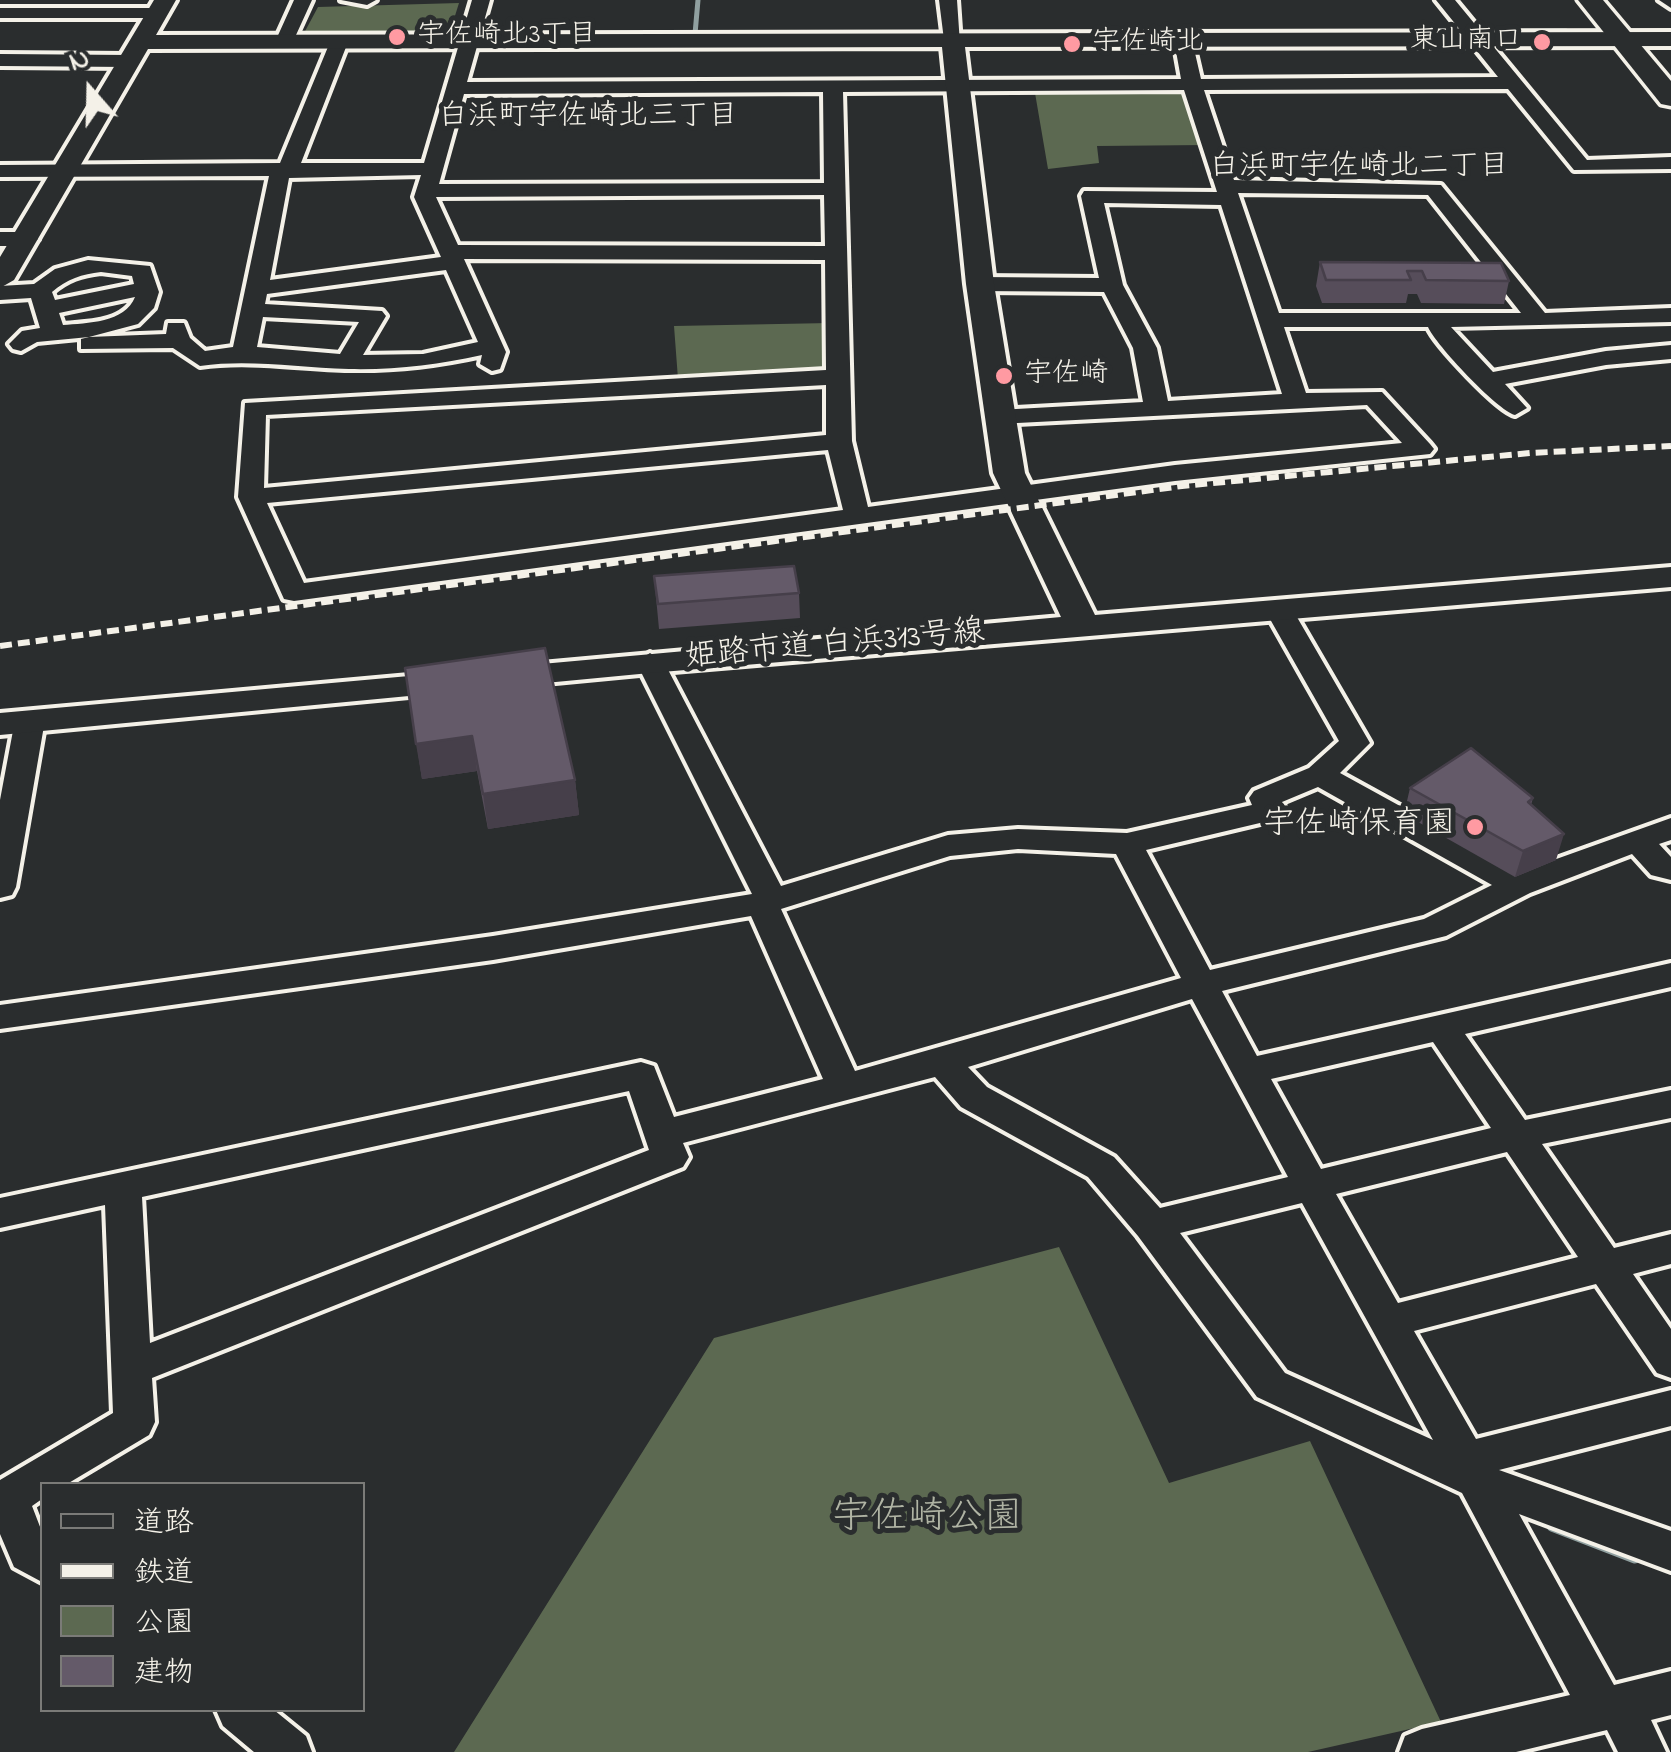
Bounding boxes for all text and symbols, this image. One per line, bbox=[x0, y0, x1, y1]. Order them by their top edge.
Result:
place label: 宇佐崎北3丁目 bbox=[417, 20, 597, 54]
place label: 東山南口 bbox=[1410, 25, 1522, 59]
marker: 宇佐崎北3丁目 bbox=[386, 26, 408, 48]
place label: 宇佐崎北 bbox=[1092, 27, 1204, 61]
marker: 東山南口 bbox=[1531, 31, 1553, 53]
marker: 宇佐崎北 bbox=[1061, 33, 1083, 55]
text: N bbox=[64, 39, 95, 84]
north arrow bbox=[40, 40, 140, 140]
district label: 白浜町宇佐崎北三丁目 bbox=[438, 101, 738, 137]
district label: 白浜町宇佐崎北二丁目 bbox=[1209, 151, 1509, 187]
place label: 宇佐崎 bbox=[1024, 359, 1108, 393]
marker: 宇佐崎 bbox=[993, 365, 1015, 387]
street label: 姫路市道 白浜313号線 bbox=[684, 615, 986, 679]
place label: 宇佐崎保育園 bbox=[1263, 808, 1455, 846]
marker: 宇佐崎保育園 bbox=[1464, 816, 1486, 838]
legend bbox=[40, 1482, 365, 1712]
park label: 宇佐崎公園 bbox=[832, 1498, 1022, 1544]
text: 道路 bbox=[134, 1502, 194, 1546]
text: 鉄道 bbox=[134, 1552, 194, 1596]
text: 公園 bbox=[134, 1602, 194, 1646]
text: 建物 bbox=[134, 1652, 194, 1696]

